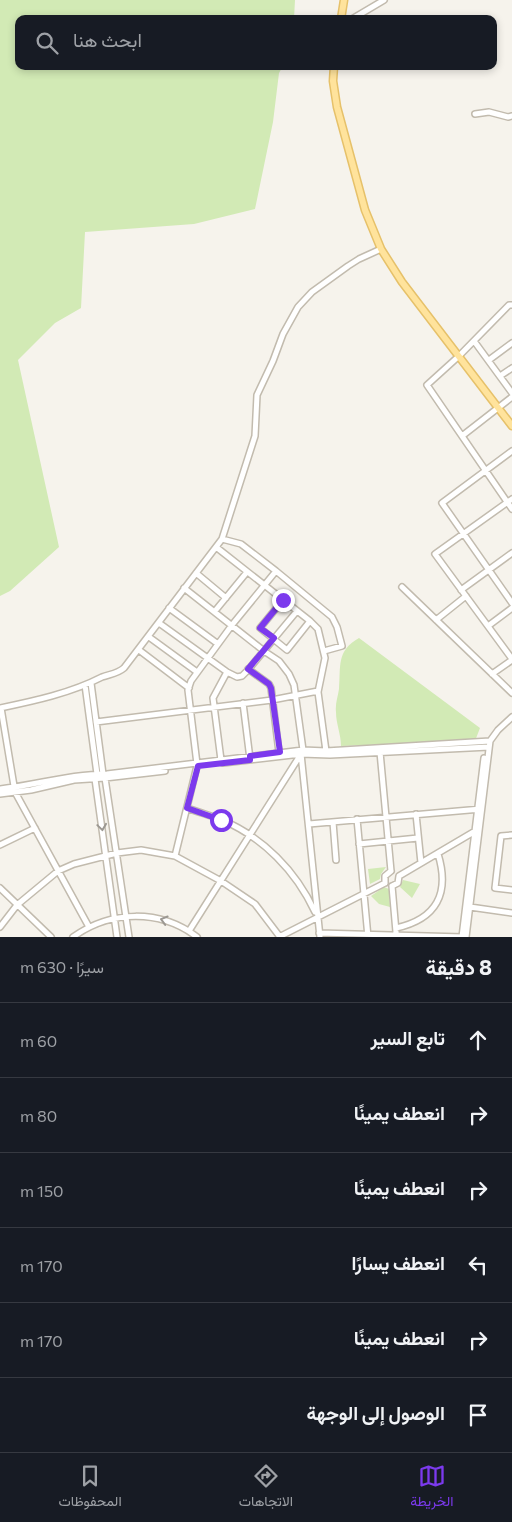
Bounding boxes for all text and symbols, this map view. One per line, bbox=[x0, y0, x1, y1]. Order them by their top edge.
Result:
search box bbox=[15, 15, 497, 70]
text: ابحث هنا bbox=[73, 28, 142, 51]
icon: search bbox=[33, 29, 61, 57]
route end bbox=[272, 589, 295, 612]
route start bbox=[210, 809, 233, 832]
one-way arrow bbox=[96, 824, 107, 832]
one-way arrow bbox=[160, 916, 168, 926]
text: 8 دقيقة bbox=[425, 954, 492, 979]
text: سيرًا · 630 m bbox=[20, 957, 104, 976]
text: تابع السير bbox=[371, 1026, 445, 1049]
icon: ahead bbox=[464, 1026, 492, 1054]
text: 60 m bbox=[20, 1031, 57, 1050]
text: انعطف يمينًا bbox=[354, 1101, 445, 1124]
icon: right bbox=[464, 1101, 492, 1129]
text: 80 m bbox=[20, 1106, 57, 1125]
text: انعطف يمينًا bbox=[354, 1176, 445, 1199]
icon: right bbox=[464, 1176, 492, 1204]
text: 150 m bbox=[20, 1181, 64, 1200]
text: انعطف يسارًا bbox=[351, 1251, 445, 1274]
icon: left bbox=[464, 1251, 492, 1279]
text: 170 m bbox=[20, 1256, 63, 1275]
text: انعطف يمينًا bbox=[354, 1326, 445, 1349]
icon: right bbox=[464, 1326, 492, 1354]
text: 170 m bbox=[20, 1331, 63, 1350]
text: الوصول إلى الوجهة bbox=[306, 1401, 445, 1424]
icon: arrive bbox=[464, 1401, 492, 1429]
tab: المحفوظات bbox=[59, 1462, 122, 1514]
tab: الاتجاهات bbox=[239, 1462, 293, 1514]
tab: الخريطة bbox=[410, 1462, 453, 1514]

